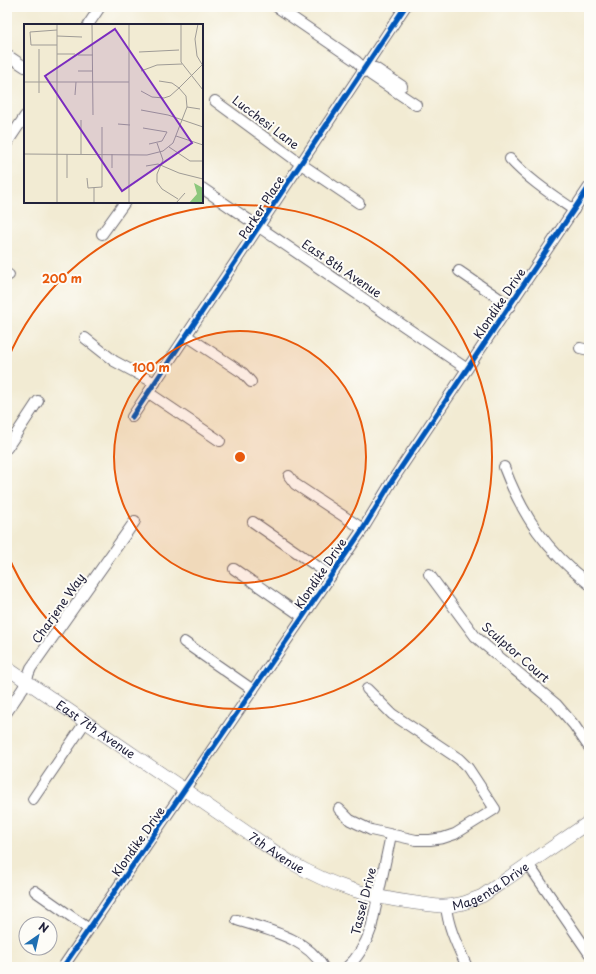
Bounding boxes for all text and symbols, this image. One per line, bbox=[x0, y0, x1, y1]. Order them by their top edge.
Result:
inset map bbox=[24, 24, 203, 203]
street label: Lucchesi Lane bbox=[229, 91, 303, 153]
street label: Parker Place bbox=[234, 172, 288, 242]
street label: East 8th Avenue bbox=[299, 235, 386, 302]
street label: Klondike Drive bbox=[469, 264, 530, 342]
text: 200 m bbox=[42, 269, 82, 287]
text: 100 m bbox=[132, 358, 170, 376]
centre of rings bbox=[233, 450, 247, 464]
street label: Klondike Drive bbox=[290, 534, 351, 612]
street label: Charjene Way bbox=[27, 569, 89, 647]
street label: Sculptor Court bbox=[478, 617, 554, 687]
street label: East 7th Avenue bbox=[53, 696, 140, 763]
street label: Klondike Drive bbox=[107, 802, 169, 880]
street label: 7th Avenue bbox=[245, 828, 308, 878]
street label: Magenta Drive bbox=[450, 857, 532, 914]
street label: Tassel Drive bbox=[346, 865, 380, 937]
north arrow bbox=[18, 916, 58, 956]
text: N bbox=[36, 918, 52, 937]

